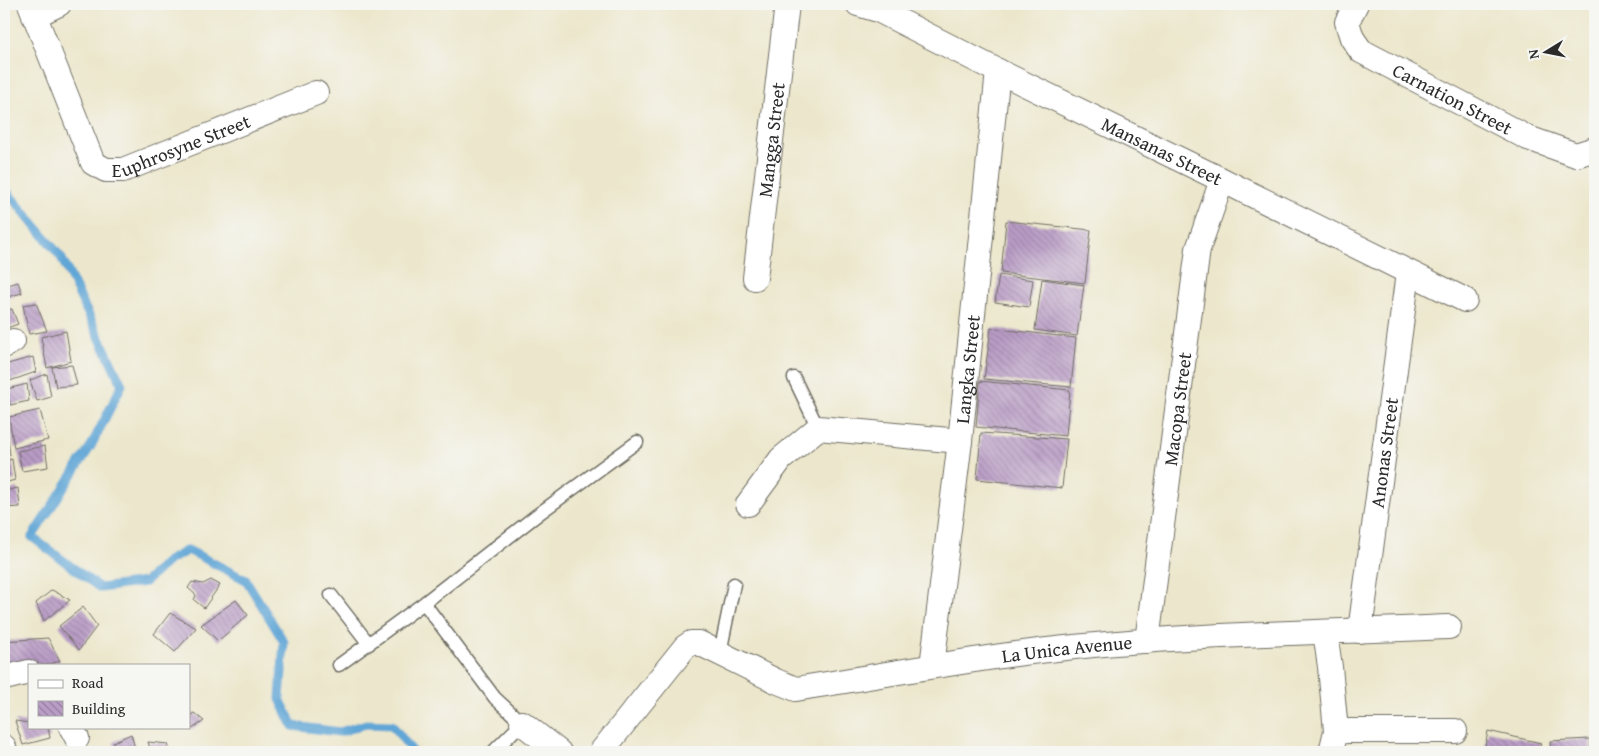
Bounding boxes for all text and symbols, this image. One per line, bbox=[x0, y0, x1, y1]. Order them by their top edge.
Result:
north arrow bbox=[1522, 28, 1572, 78]
text: N bbox=[1522, 47, 1544, 61]
street label: Carnation Street bbox=[1388, 56, 1518, 142]
street label: Mangga Street bbox=[751, 81, 792, 199]
street label: Euphrosyne Street bbox=[112, 107, 254, 184]
street label: Mansanas Street bbox=[1097, 110, 1228, 192]
street label: Langka Street bbox=[948, 313, 987, 425]
street label: Macopa Street bbox=[1156, 350, 1198, 467]
street label: Anonas Street bbox=[1363, 395, 1405, 510]
street label: La Unica Avenue bbox=[1000, 628, 1133, 670]
legend bbox=[28, 664, 190, 728]
text: Road bbox=[72, 672, 103, 693]
text: Building bbox=[72, 698, 126, 719]

